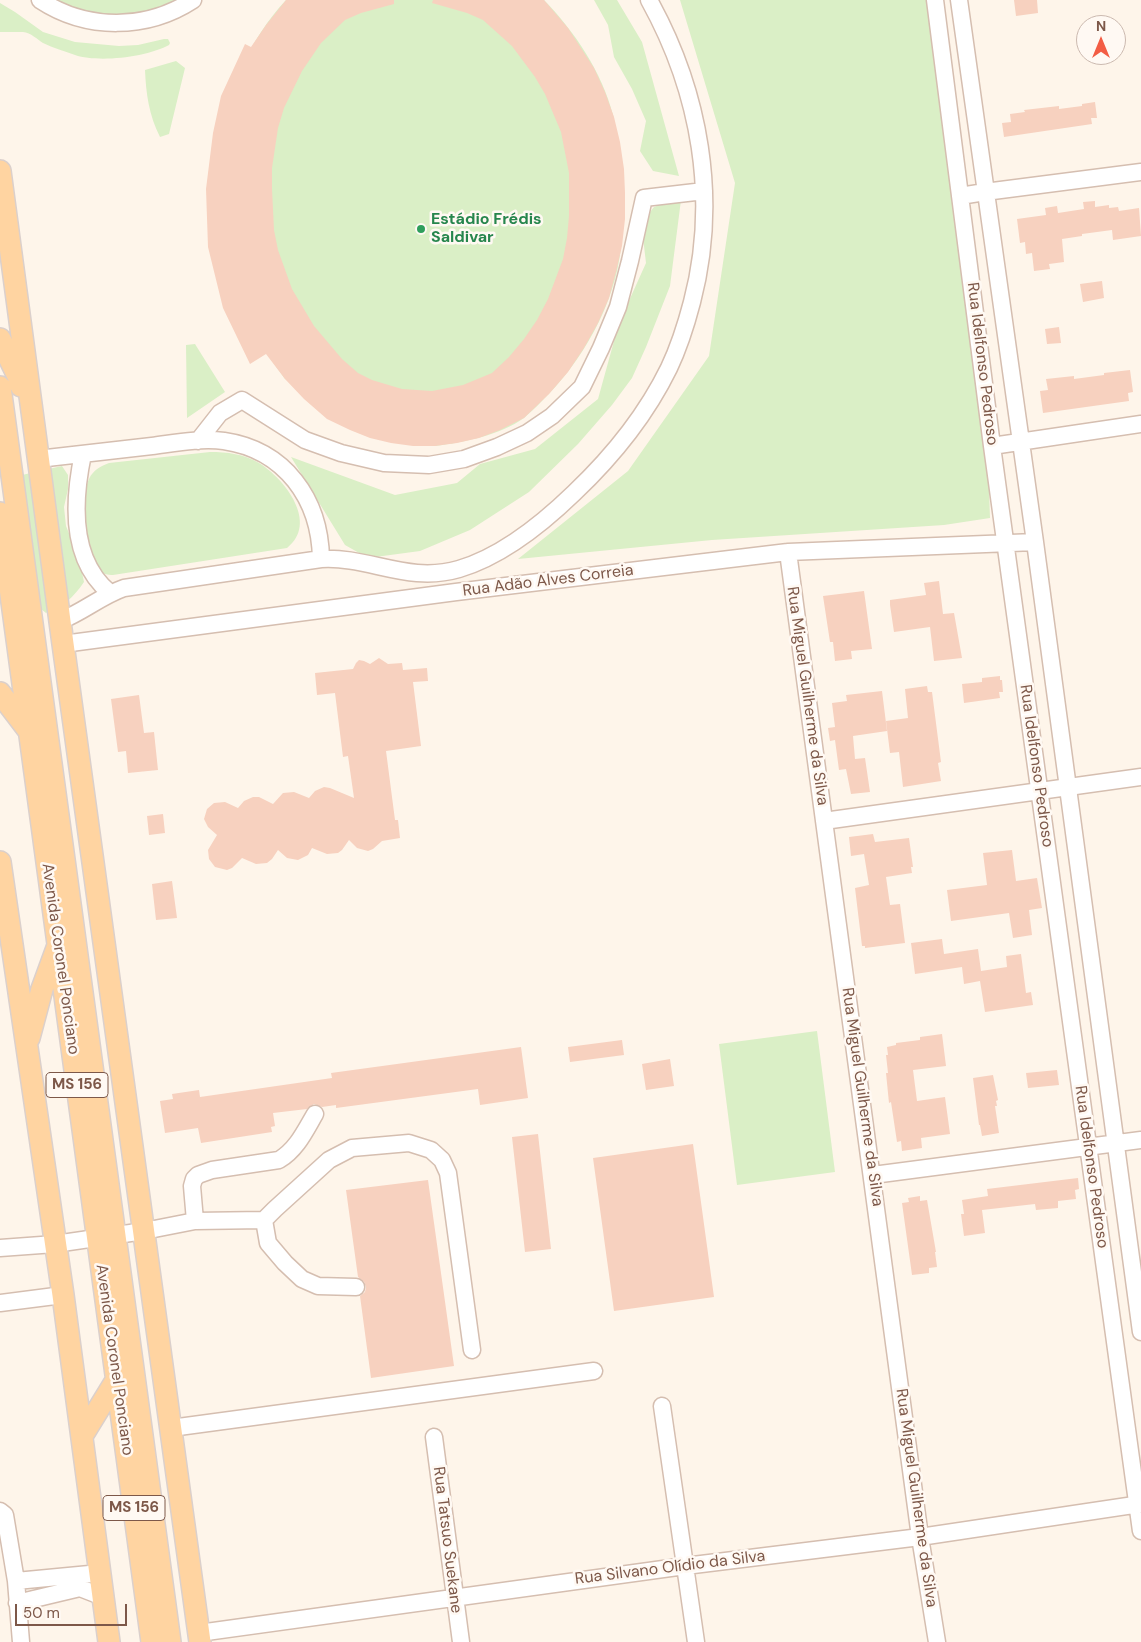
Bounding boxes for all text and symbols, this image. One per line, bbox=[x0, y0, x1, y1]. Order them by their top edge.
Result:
north arrow bbox=[1076, 15, 1126, 65]
text: N bbox=[1096, 17, 1106, 35]
place label: Estádio Frédis Saldivar bbox=[431, 210, 542, 248]
marker: Estádio Frédis Saldivar bbox=[415, 223, 427, 235]
street label: Rua Idelfonso Pedroso bbox=[962, 281, 1002, 447]
street label: Rua Adão Alves Correia bbox=[461, 561, 635, 601]
street label: Rua Miguel Guilherme da Silva bbox=[782, 585, 832, 807]
street label: Rua Idelfonso Pedroso bbox=[1015, 683, 1057, 849]
street label: Avenida Coronel Ponciano bbox=[37, 862, 83, 1056]
street label: Rua Miguel Guilherme da Silva bbox=[837, 986, 887, 1208]
road number: MS 156 bbox=[46, 1072, 108, 1098]
street label: Rua Idelfonso Pedroso bbox=[1070, 1084, 1112, 1250]
street label: Avenida Coronel Ponciano bbox=[91, 1263, 137, 1457]
street label: Rua Miguel Guilherme da Silva bbox=[891, 1387, 941, 1609]
street label: Rua Tatsuo Suekane bbox=[428, 1466, 466, 1614]
road number: MS 156 bbox=[103, 1496, 165, 1520]
street label: Rua Silvano Olídio da Silva bbox=[574, 1547, 766, 1589]
scale bar bbox=[18, 1594, 130, 1626]
text: 50 m bbox=[23, 1603, 60, 1623]

